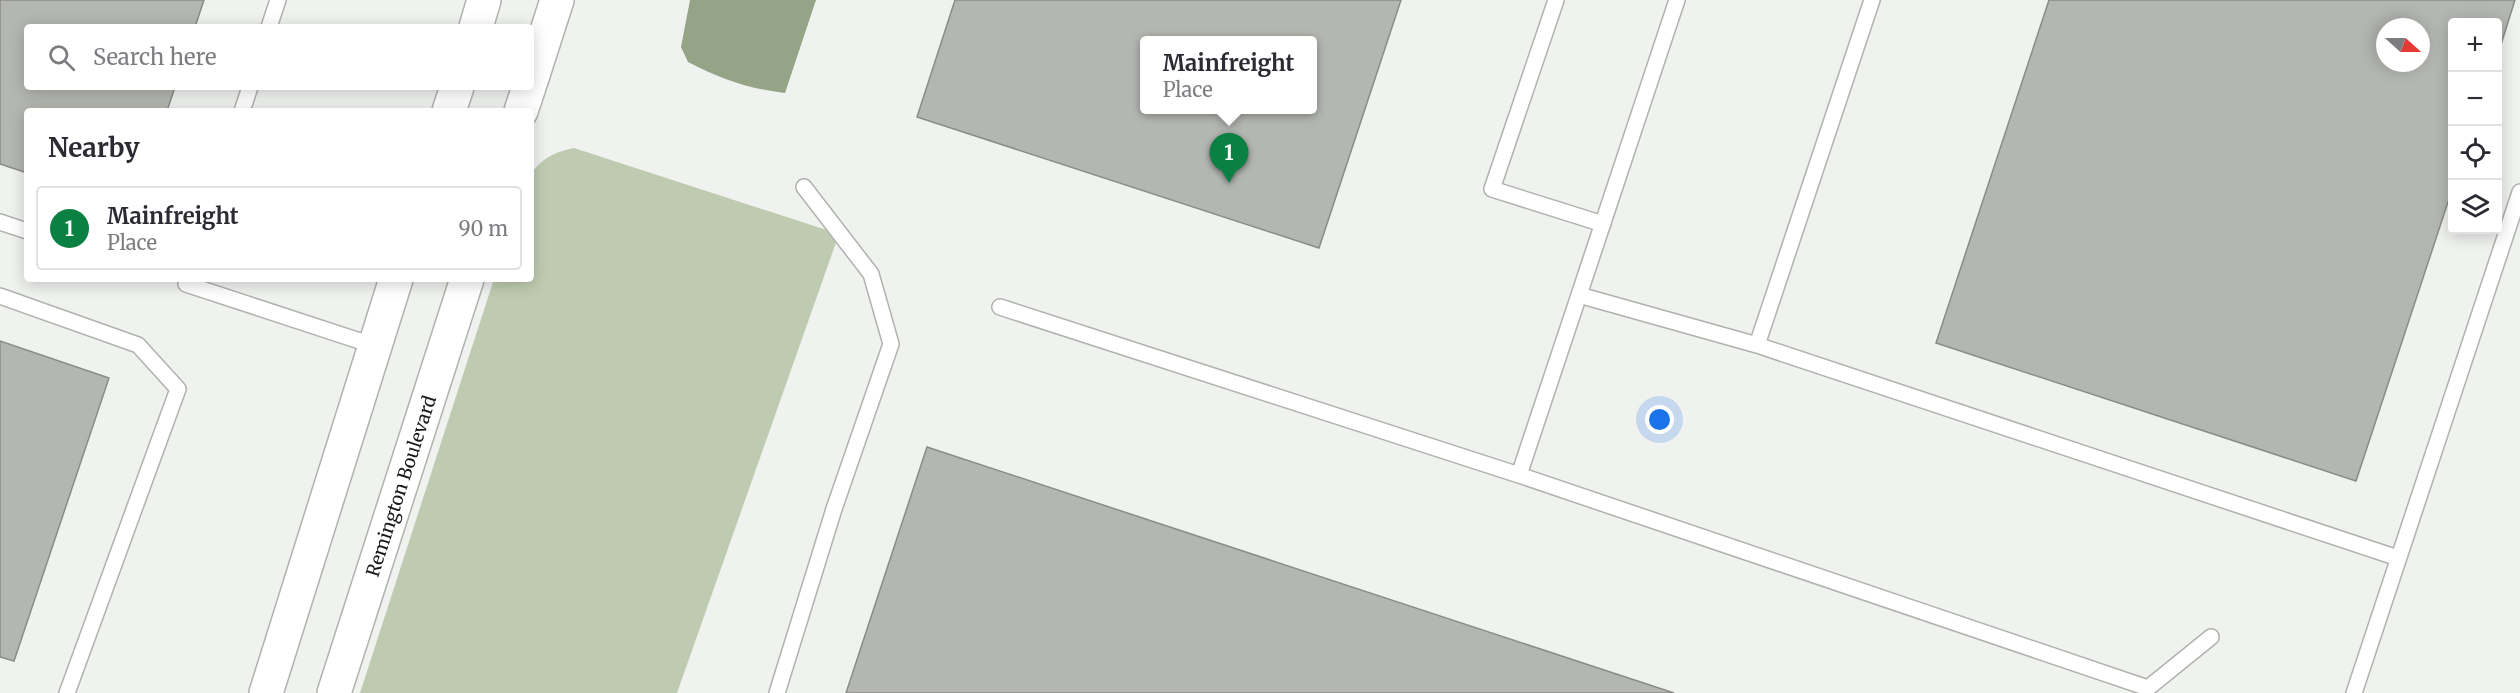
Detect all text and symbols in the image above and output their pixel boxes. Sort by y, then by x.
north arrow [2376,18,2430,72]
map controls [2448,18,2502,234]
button: + [2448,18,2502,72]
search box [24,24,534,90]
popup [1140,36,1317,114]
icon: search [45,41,78,74]
text: Search here [93,43,216,71]
text: Mainfreight [1163,49,1294,77]
button: − [2448,72,2502,126]
text: Place [1163,77,1213,102]
button: locate [2448,126,2502,180]
text: Nearby [48,131,140,164]
pin: 1 [1210,134,1248,183]
button: layers [2448,180,2502,234]
text: Mainfreight [107,202,239,230]
text: 1 [65,216,74,241]
text: 90 m [458,216,508,241]
text: Place [107,230,157,255]
street label: Remington Boulevard [361,392,441,579]
your location [1645,405,1674,434]

